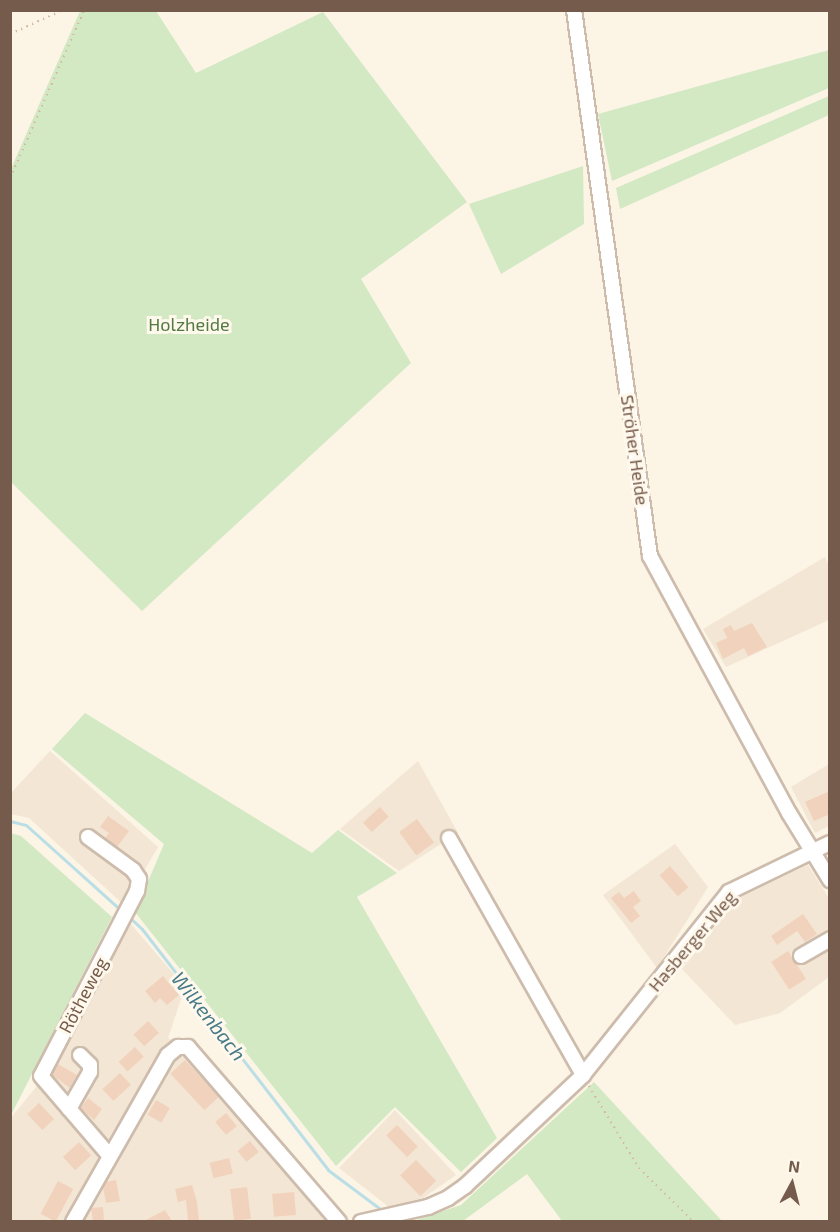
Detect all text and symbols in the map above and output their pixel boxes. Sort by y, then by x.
park label: Holzheide [148,313,230,335]
street label: Ströher Heide [617,393,653,507]
street label: Hasberger Weg [643,886,741,996]
street label: Rötheweg [54,953,112,1037]
water label: Wilkenbach [167,967,251,1065]
north arrow [762,1154,822,1214]
text: N [787,1156,801,1176]

